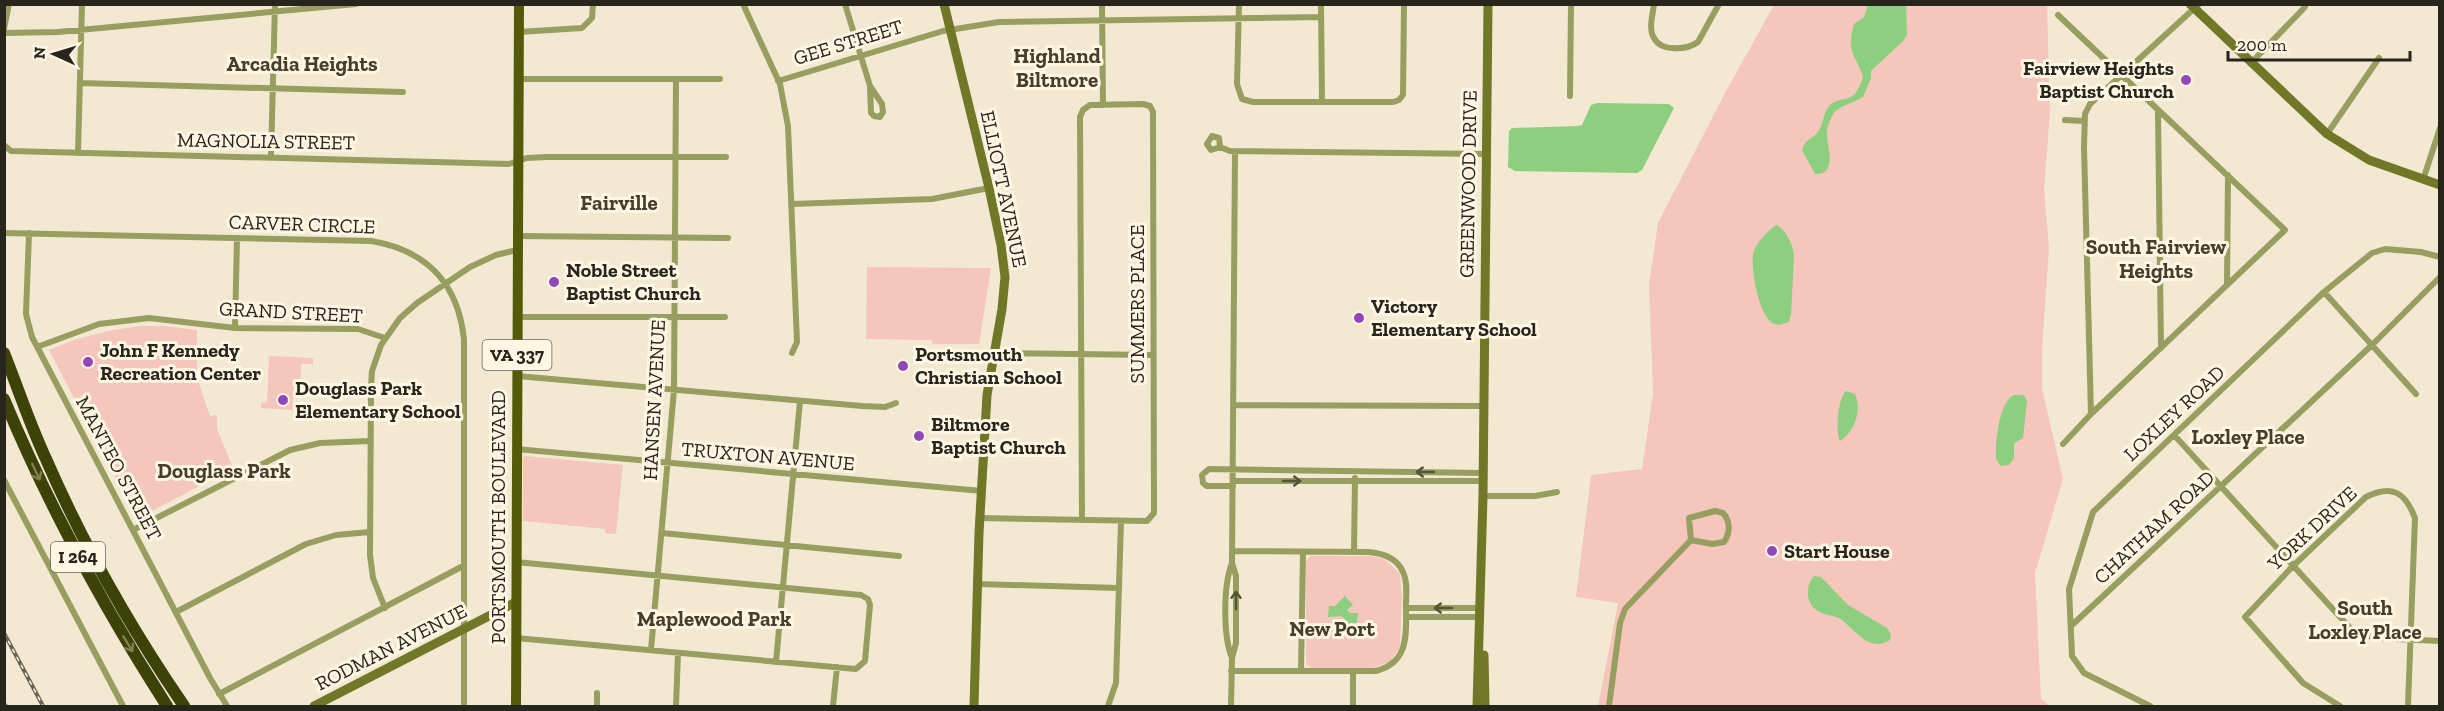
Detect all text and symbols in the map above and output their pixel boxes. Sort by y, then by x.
street label: GEE STREET [790,14,906,70]
north arrow [24,24,84,84]
scale bar [2228,24,2410,62]
text: 200 m [2237,34,2287,56]
district label: Highland Biltmore [1013,43,1101,92]
text: N [30,46,49,60]
district label: Arcadia Heights [226,51,378,76]
place label: Fairview Heights Baptist Church [2023,56,2174,103]
marker: Fairview Heights Baptist Church [2179,73,2193,87]
street label: GREENWOOD DRIVE [1454,90,1482,278]
street label: ELLIOTT AVENUE [976,108,1032,270]
street label: MAGNOLIA STREET [177,127,355,155]
district label: Fairville [580,190,658,215]
street label: CARVER CIRCLE [228,209,376,239]
street label: SUMMERS PLACE [1125,225,1149,383]
district label: South Fairview Heights [2086,234,2226,283]
place label: Noble Street Baptist Church [566,258,701,305]
marker: Noble Street Baptist Church [547,275,561,289]
place label: Victory Elementary School [1371,294,1537,341]
street label: GRAND STREET [219,296,363,328]
marker: Victory Elementary School [1352,311,1366,325]
street label: HANSEN AVENUE [638,319,670,481]
place label: John F Kennedy Recreation Center [100,338,261,385]
road number: VA 337 [482,340,552,370]
place label: Portsmouth Christian School [915,342,1062,389]
marker: John F Kennedy Recreation Center [81,355,95,369]
marker: Portsmouth Christian School [896,359,910,373]
street label: LOXLEY ROAD [2118,360,2230,466]
place label: Douglass Park Elementary School [295,376,461,423]
street label: PORTSMOUTH BOULEVARD [486,390,510,644]
street label: MANTEO STREET [71,392,167,544]
marker: Douglass Park Elementary School [276,393,290,407]
place label: Biltmore Baptist Church [931,412,1066,459]
district label: Loxley Place [2191,424,2305,449]
marker: Biltmore Baptist Church [912,429,926,443]
street label: TRUXTON AVENUE [680,436,856,476]
district label: Douglass Park [157,458,291,483]
one-way arrow [30,462,42,480]
street label: CHATHAM ROAD [2089,465,2219,589]
one-way arrow [1415,467,1435,478]
one-way arrow [1281,475,1301,487]
street label: YORK DRIVE [2262,481,2361,576]
place label: Start House [1784,539,1890,563]
road number: I 264 [51,542,105,572]
marker: Start House [1765,544,1779,558]
one-way arrow [1230,591,1242,611]
district label: South Loxley Place [2308,595,2422,644]
street label: RODMAN AVENUE [311,598,471,696]
one-way arrow [1434,602,1454,614]
district label: Maplewood Park [637,606,792,631]
district label: New Port [1289,616,1375,641]
one-way arrow [122,635,134,652]

